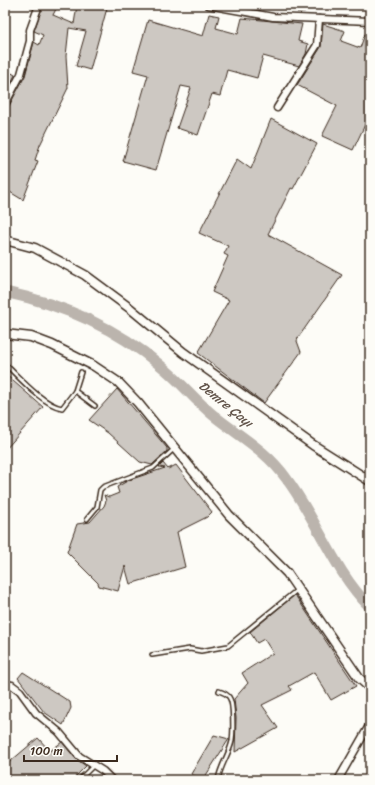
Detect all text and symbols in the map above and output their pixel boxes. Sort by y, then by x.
water label: Demre Çayı [194,375,259,434]
scale bar [24,737,117,763]
text: 100 m [30,740,63,762]

